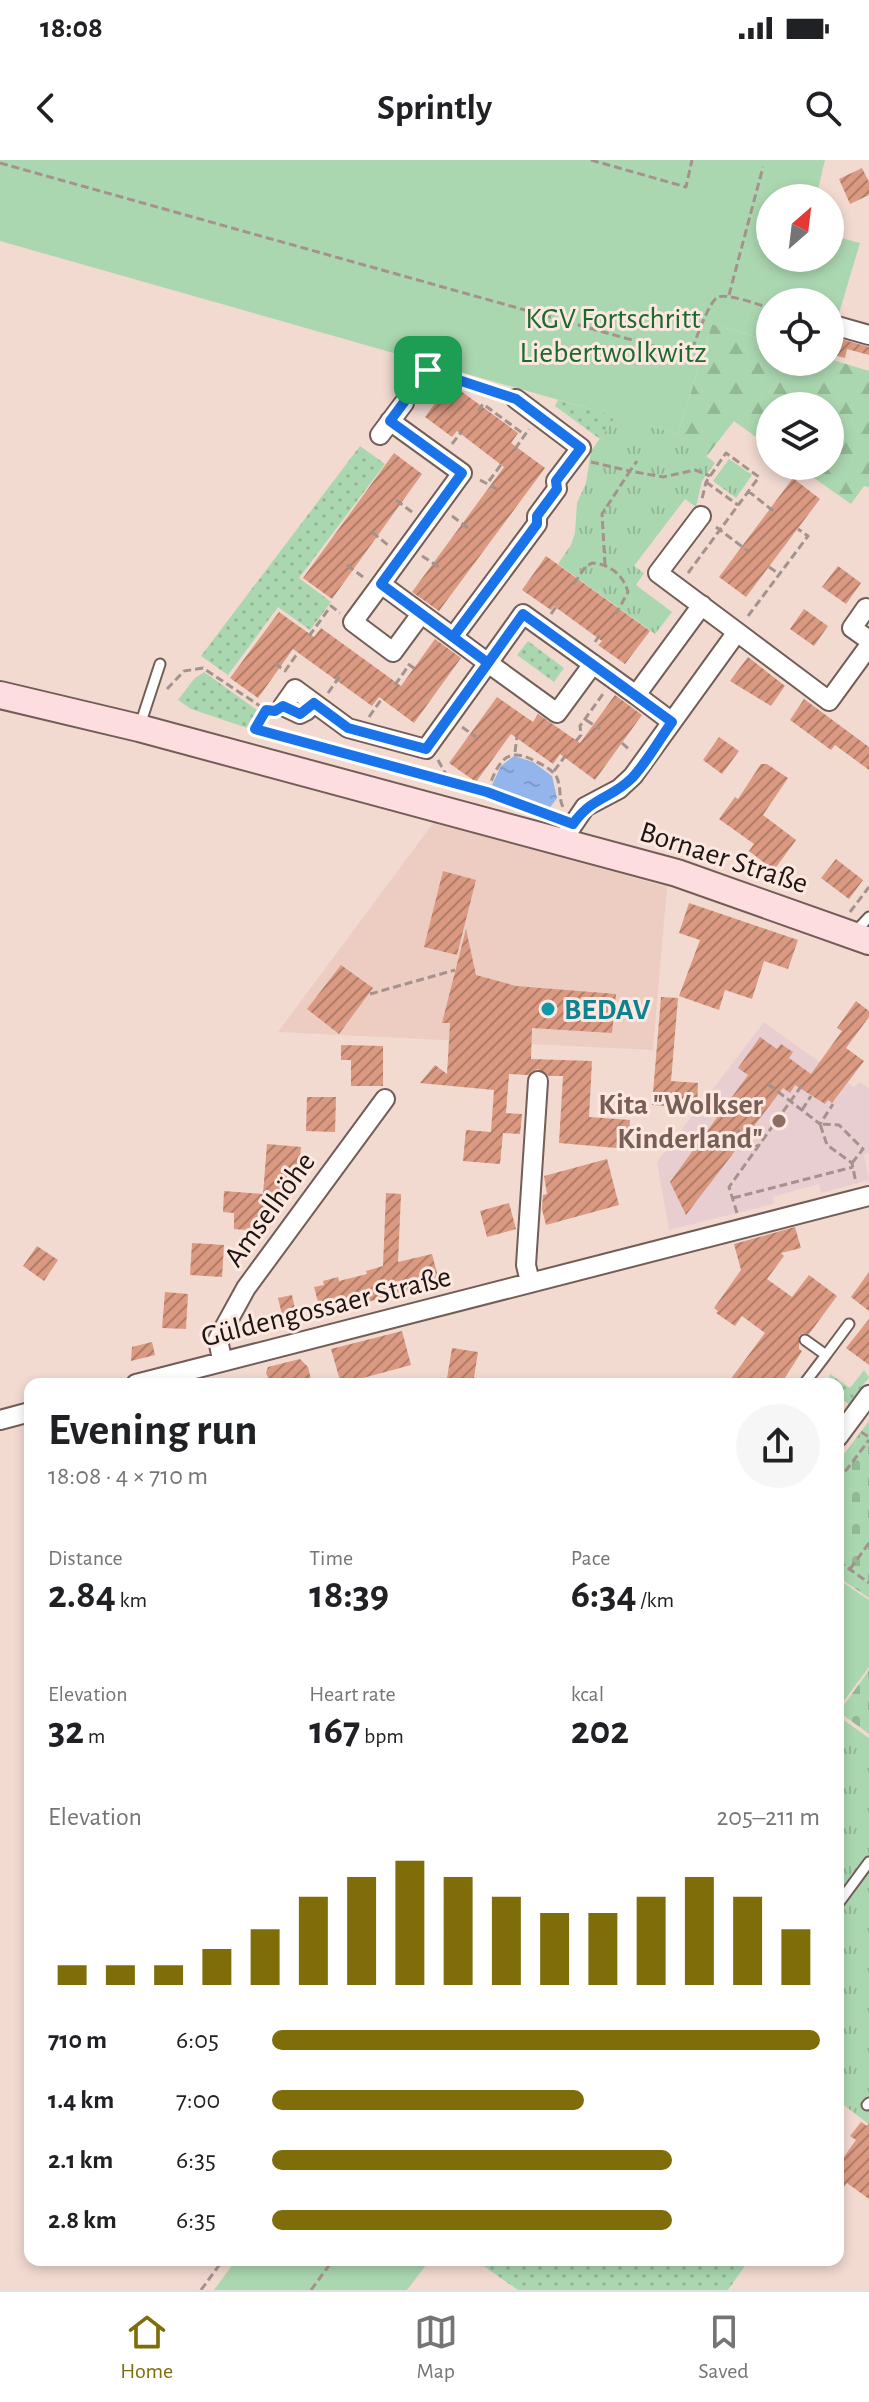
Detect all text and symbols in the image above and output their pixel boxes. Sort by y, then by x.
text: 18:08 [40,13,103,43]
icon: back [24,86,68,130]
icon: search [801,86,845,130]
text: Sprintly [377,90,492,126]
north arrow [756,184,844,272]
map controls [756,184,844,480]
button: locate [756,288,844,376]
park label: KGV Fortschritt Liebertwolkwitz [519,304,707,368]
pin [394,336,462,404]
icon: arrive [406,348,450,392]
button: layers [756,392,844,480]
street label: Bornaer Straße [636,817,812,899]
place label: BEDAV [564,995,651,1025]
marker: BEDAV [539,1000,557,1018]
place label: Kita "Wolkser Kinderland" [598,1090,764,1154]
marker: Kita "Wolkser Kinderland" [770,1112,788,1130]
street label: Amselhöhe [219,1147,321,1272]
street label: Güldengossaer Straße [198,1261,454,1353]
button: share [736,1404,820,1488]
text: Evening run [48,1409,257,1453]
text: 18:08 · 4 × 710 m [48,1463,208,1489]
text: Distance [48,1547,123,1569]
text: Time [309,1547,353,1569]
text: Pace [571,1547,610,1569]
text: 2.84 [48,1575,116,1615]
text: 18:39 [309,1575,389,1615]
text: 6:34 [571,1575,637,1615]
text: km [116,1589,147,1611]
text: /km [637,1589,674,1611]
text: Elevation [48,1683,128,1705]
text: Heart rate [309,1683,396,1705]
text: kcal [571,1683,604,1705]
text: 32 [48,1711,84,1751]
text: 167 [309,1711,360,1751]
text: 202 [571,1711,629,1751]
text: m [84,1725,105,1747]
text: bpm [360,1725,404,1747]
text: Elevation [48,1804,142,1830]
text: 205–211 m [716,1804,820,1830]
text: 710 m [48,2027,107,2053]
text: 6:05 [176,2027,219,2053]
text: 1.4 km [48,2087,114,2113]
text: 7:00 [176,2087,220,2113]
text: 2.1 km [48,2147,113,2173]
text: 6:35 [176,2147,216,2173]
text: 2.8 km [48,2207,117,2233]
text: 6:35 [176,2207,216,2233]
tab: Home [120,2310,173,2384]
tab: Map [414,2310,458,2384]
tab: Saved [698,2310,749,2384]

